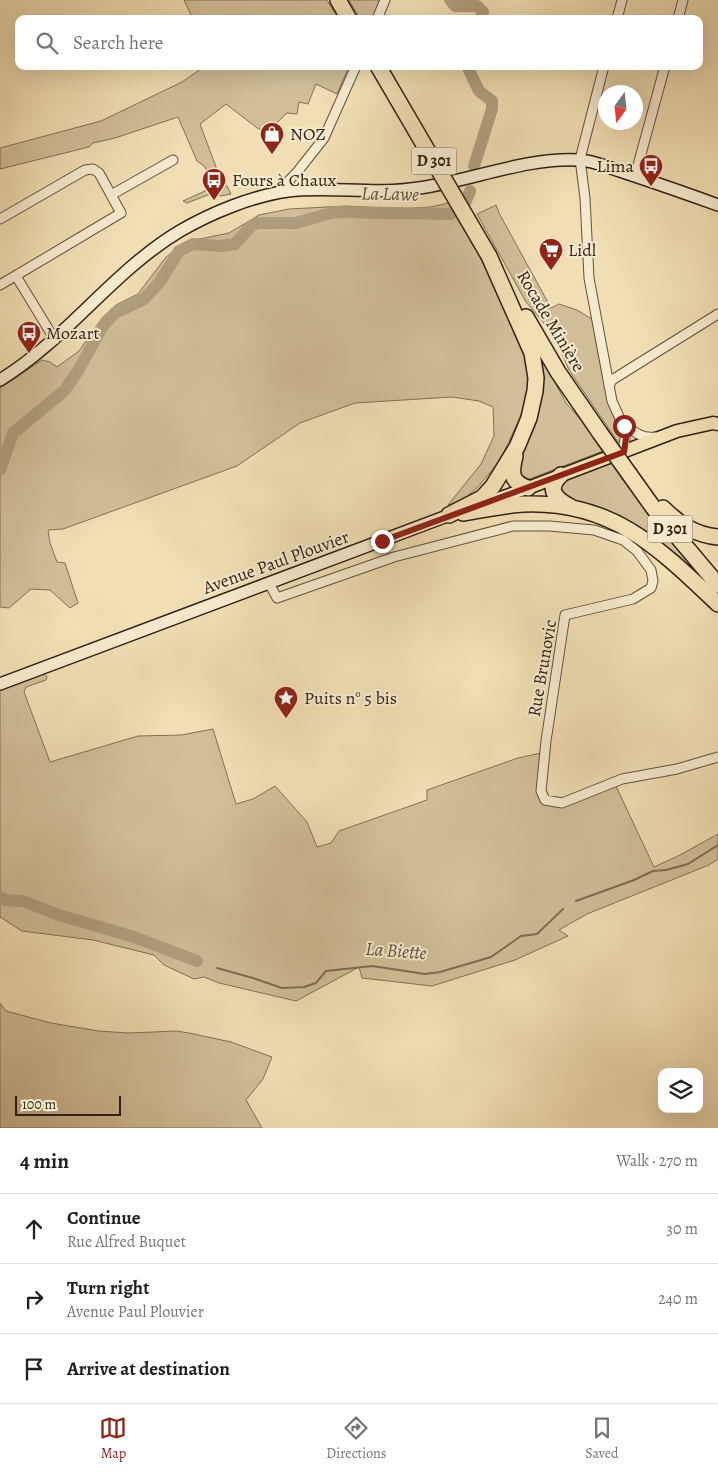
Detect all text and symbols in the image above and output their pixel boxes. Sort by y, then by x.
search box [15,15,703,70]
icon: search [33,29,61,57]
text: Search here [73,30,163,56]
north arrow [598,85,643,130]
shop icon: NOZ [259,121,285,155]
place label: NOZ [290,122,326,146]
road number: D 301 [412,148,456,175]
bus stop icon: Lima [638,153,664,187]
place label: Lima [596,154,635,178]
bus stop icon: Fours à Chaux [201,167,227,201]
place label: Fours à Chaux [232,168,337,192]
water label: La Lawe [361,180,419,208]
supermarket icon: Lidl [538,237,564,271]
place label: Lidl [568,238,597,262]
street label: Rocade Minière [511,266,591,376]
bus stop icon: Mozart [16,320,42,354]
place label: Mozart [46,321,99,345]
route start [613,415,636,438]
road number: D 301 [648,516,692,542]
street label: Avenue Paul Plouvier [199,524,352,600]
route end [371,530,394,553]
street label: Rue Brunovic [522,618,562,718]
place icon: Puits n° 5 bis [273,685,299,719]
place label: Puits n° 5 bis [304,686,397,710]
water label: La Biette [365,936,428,966]
map controls [658,1068,703,1113]
button: layers [658,1068,703,1113]
scale bar [15,1093,121,1116]
text: 100 m [22,1095,56,1114]
text: 4 min [20,1147,69,1175]
text: Walk · 270 m [616,1150,698,1172]
text: Continue [67,1205,141,1231]
icon: ahead [20,1215,48,1243]
text: 30 m [666,1218,698,1240]
text: Rue Alfred Buquet [67,1231,186,1253]
text: Turn right [67,1275,149,1301]
icon: right [20,1285,48,1313]
text: 240 m [658,1288,698,1310]
text: Avenue Paul Plouvier [67,1301,204,1323]
icon: arrive [20,1355,48,1383]
text: Arrive at destination [67,1356,230,1382]
tab: Map [99,1414,127,1463]
tab: Directions [326,1414,386,1463]
tab: Saved [585,1414,619,1463]

